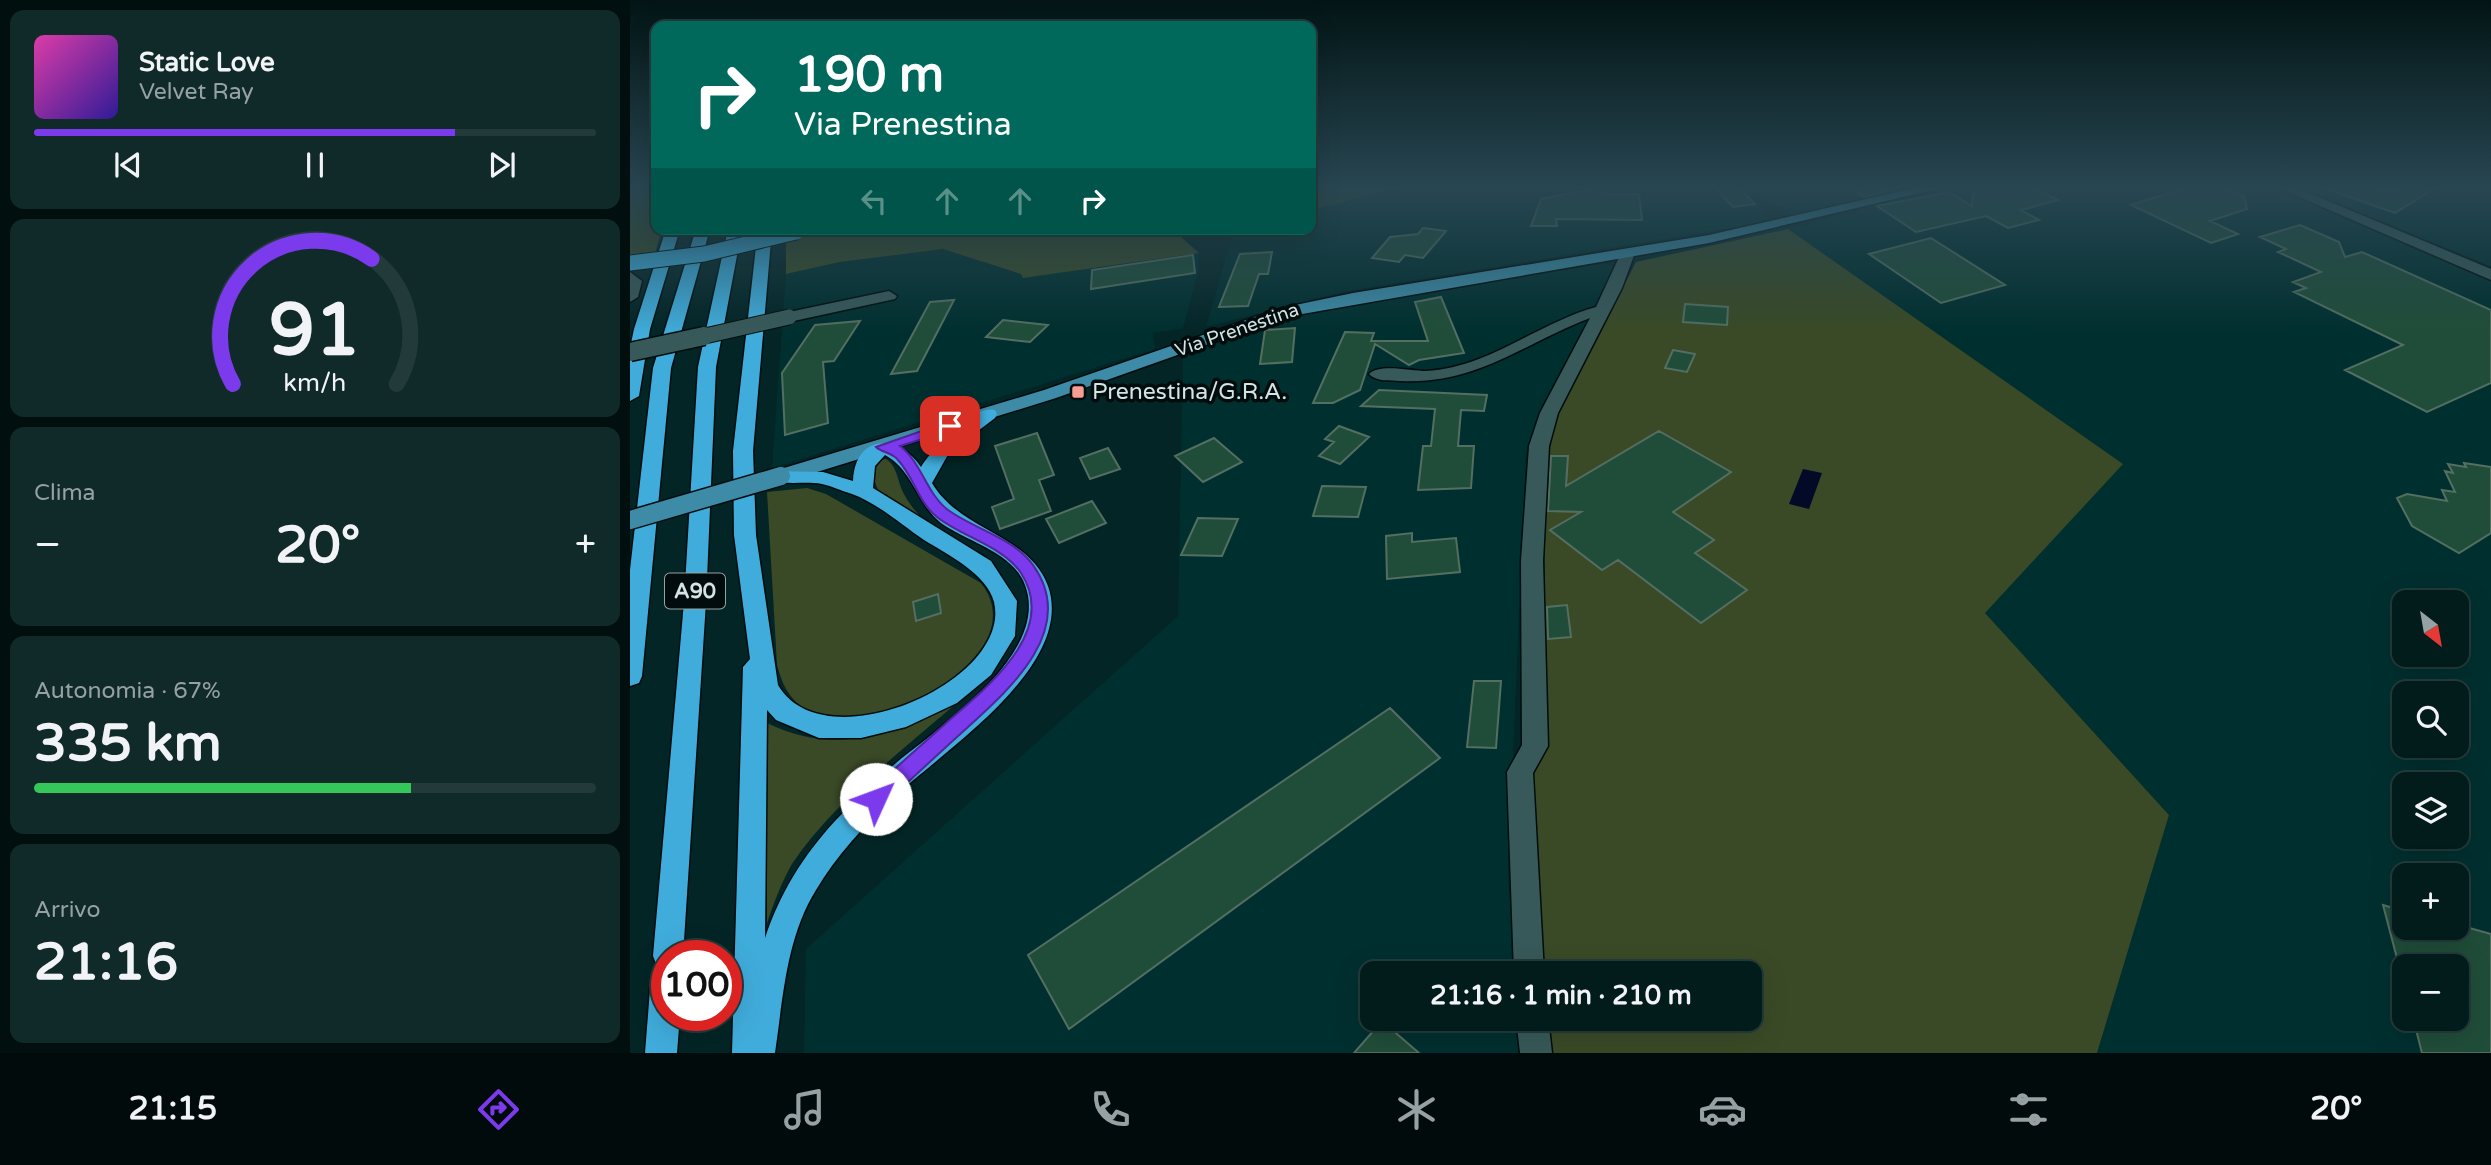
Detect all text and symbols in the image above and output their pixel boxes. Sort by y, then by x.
text: 190 m [794,46,944,105]
text: Static Love [139,47,275,78]
icon: right [679,49,770,140]
text: Velvet Ray [139,78,254,106]
text: Via Prenestina [794,106,1012,144]
icon: previous [109,146,147,184]
icon: pause [296,146,334,184]
icon: next [483,146,521,184]
icon: left [855,182,893,220]
icon: ahead [928,182,966,220]
icon: ahead [1001,182,1039,220]
icon: right [1074,182,1112,220]
text: 91 [269,287,361,375]
street label: Via Prenestina [1172,299,1302,361]
text: km/h [284,368,346,398]
place label: Prenestina/G.R.A. [1092,378,1287,406]
marker: Prenestina/G.R.A. [1070,384,1086,400]
pin [920,396,980,456]
icon: arrive [931,407,969,445]
text: Clima [34,479,95,507]
text: 20° [275,514,360,577]
text: − [34,522,61,568]
text: + [575,522,596,568]
road number: A90 [665,574,725,608]
north arrow [2392,590,2469,667]
map controls [2392,590,2469,1031]
text: Autonomia · 67% [34,677,221,705]
button: search [2392,681,2469,758]
text: 335 km [34,712,222,775]
position arrow [839,762,913,836]
button: layers [2392,772,2469,849]
button: + [2392,863,2469,940]
text: Arrivo [34,896,100,924]
text: 21:16 [34,931,178,994]
speed limit sign: 100 [651,940,742,1031]
button: − [2392,954,2469,1031]
text: 21:16 · 1 min · 210 m [1430,980,1692,1011]
icon: directions [474,1085,523,1134]
icon: music [780,1085,829,1134]
icon: phone [1086,1085,1135,1134]
icon: climate [1392,1085,1441,1134]
icon: car [1698,1085,1747,1134]
icon: filters [2004,1085,2053,1134]
text: 21:15 [128,1090,217,1128]
text: 20° [2310,1090,2362,1128]

